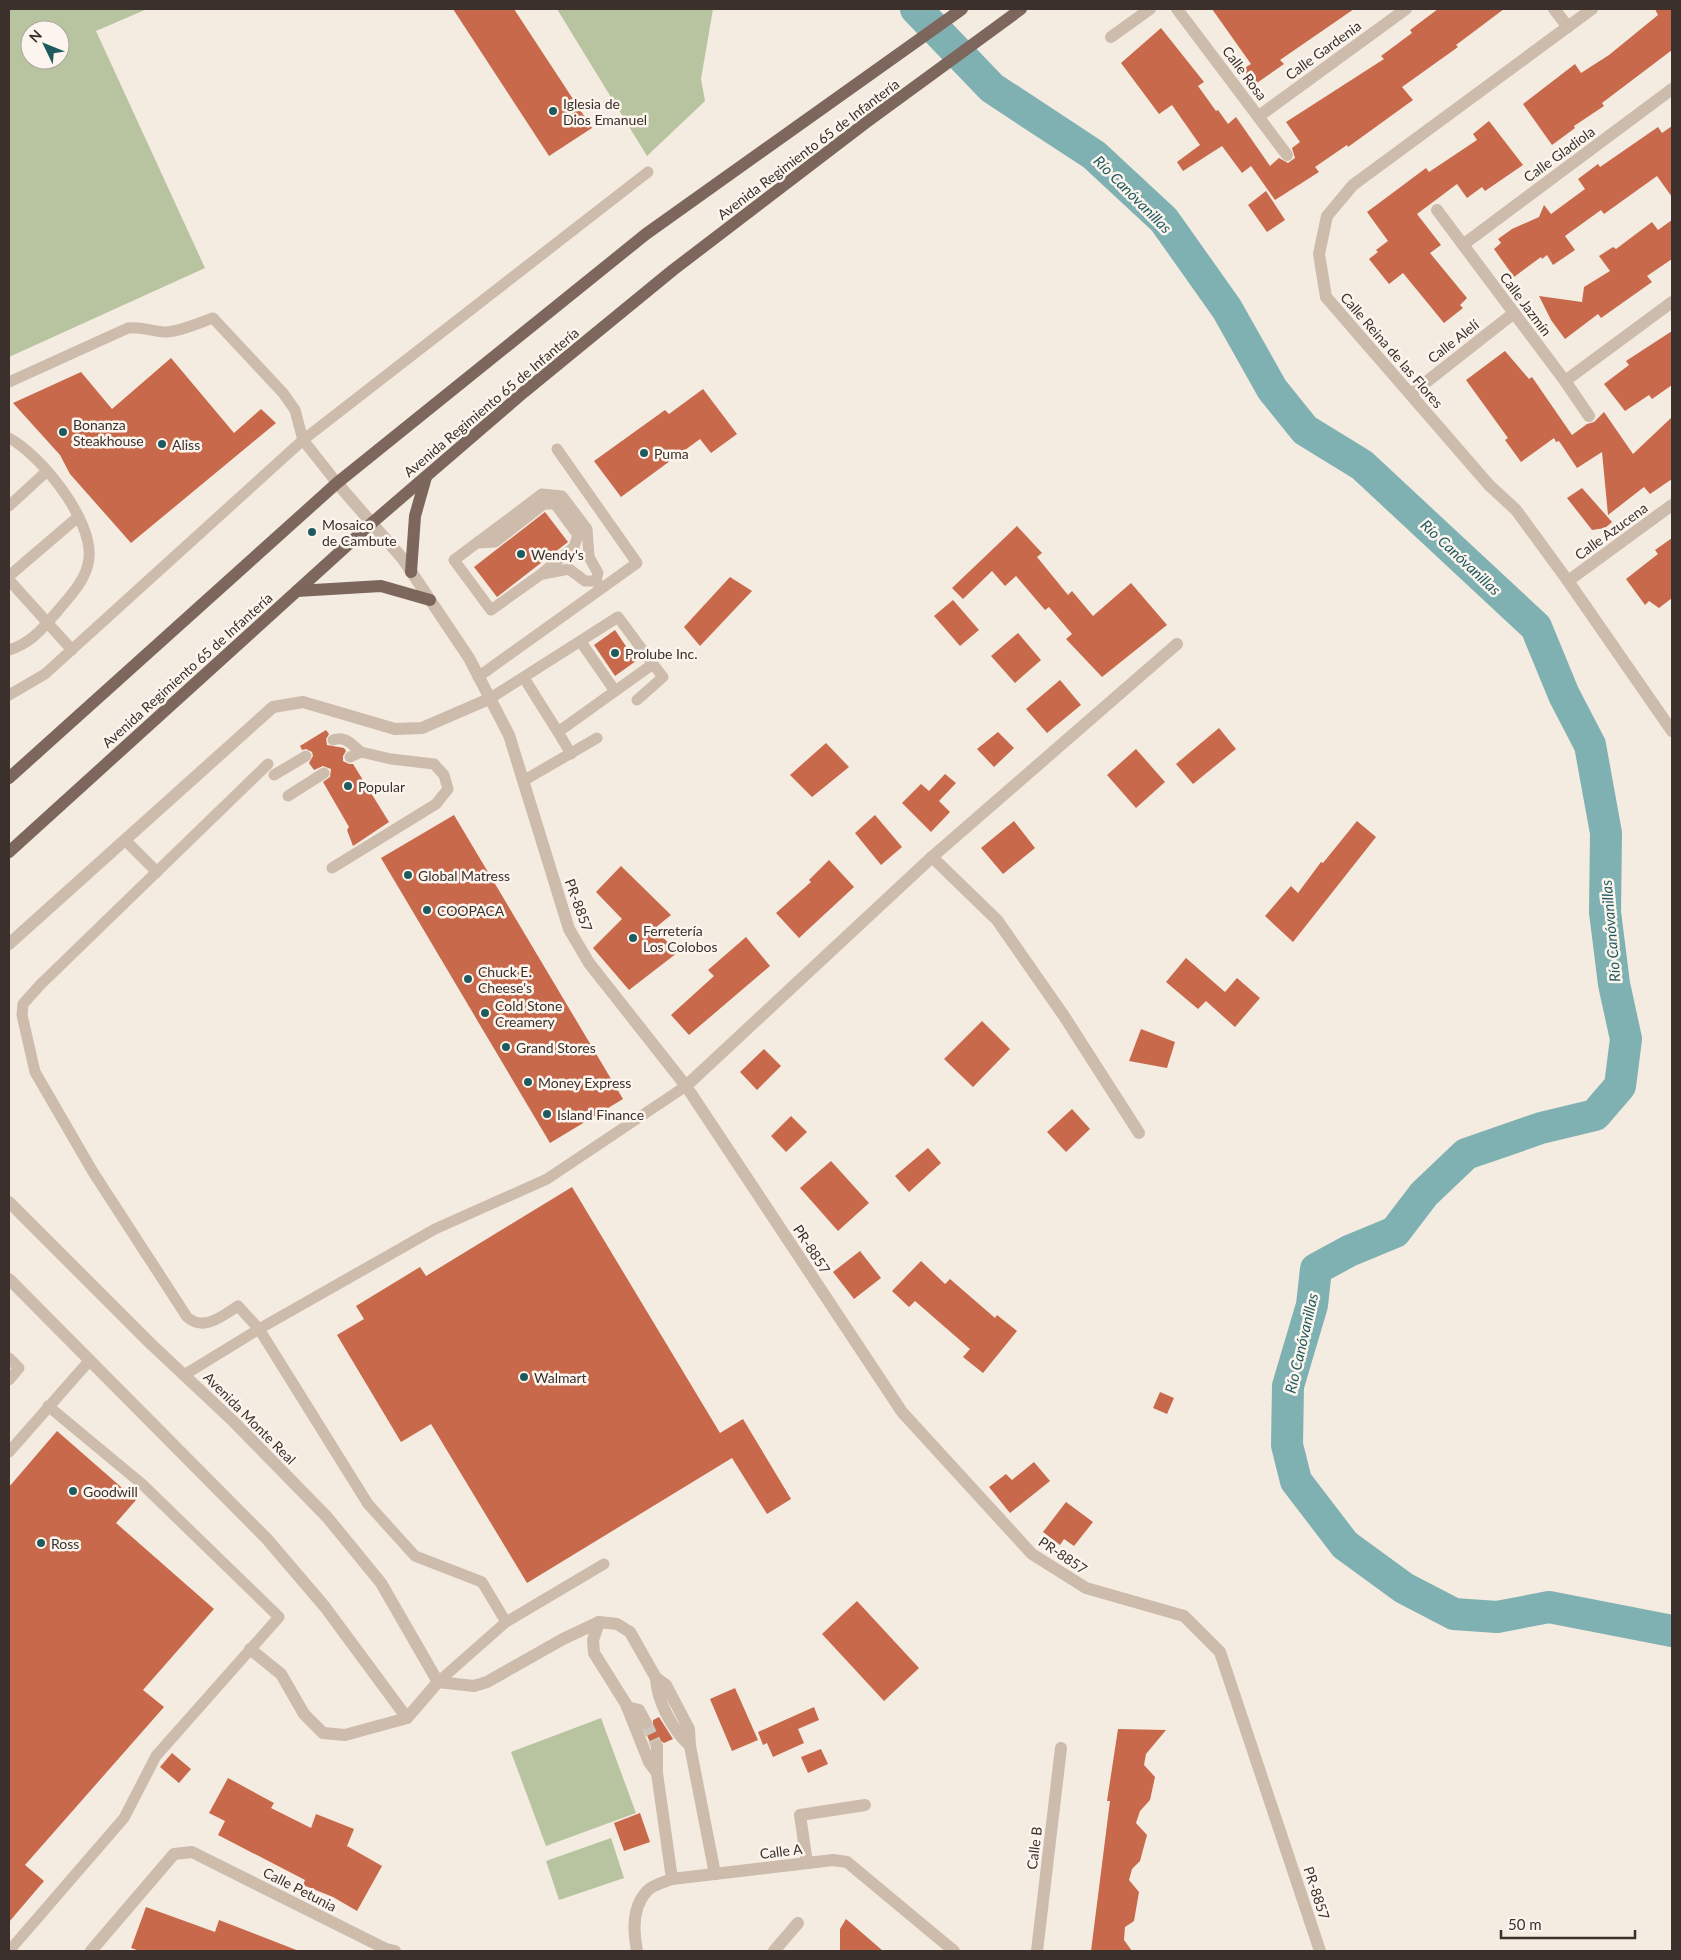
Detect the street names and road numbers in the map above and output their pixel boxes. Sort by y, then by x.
street label: Calle Gardenia [1282,17,1364,83]
street label: Calle Rosa [1219,43,1271,103]
street label: Avenida Regimiento 65 de Infantería [714,75,902,223]
street label: Calle Gladiola [1520,122,1598,185]
street label: Calle Jazmín [1497,269,1555,339]
street label: Calle Reina de las Flores [1337,289,1447,411]
street label: Calle Alelí [1424,315,1482,366]
street label: Avenida Regimiento 65 de Infantería [400,324,582,480]
street label: Calle Azucena [1571,499,1651,563]
street label: Avenida Regimiento 65 de Infantería [98,589,276,751]
street label: PR-8857 [562,876,596,934]
street label: PR-8857 [790,1221,834,1277]
street label: Avenida Monte Real [200,1368,300,1468]
street label: PR-8857 [1036,1533,1090,1577]
street label: Calle B [1023,1826,1045,1870]
street label: Calle A [759,1840,804,1862]
street label: Calle Petunia [260,1863,340,1915]
street label: PR-8857 [1300,1864,1334,1922]

